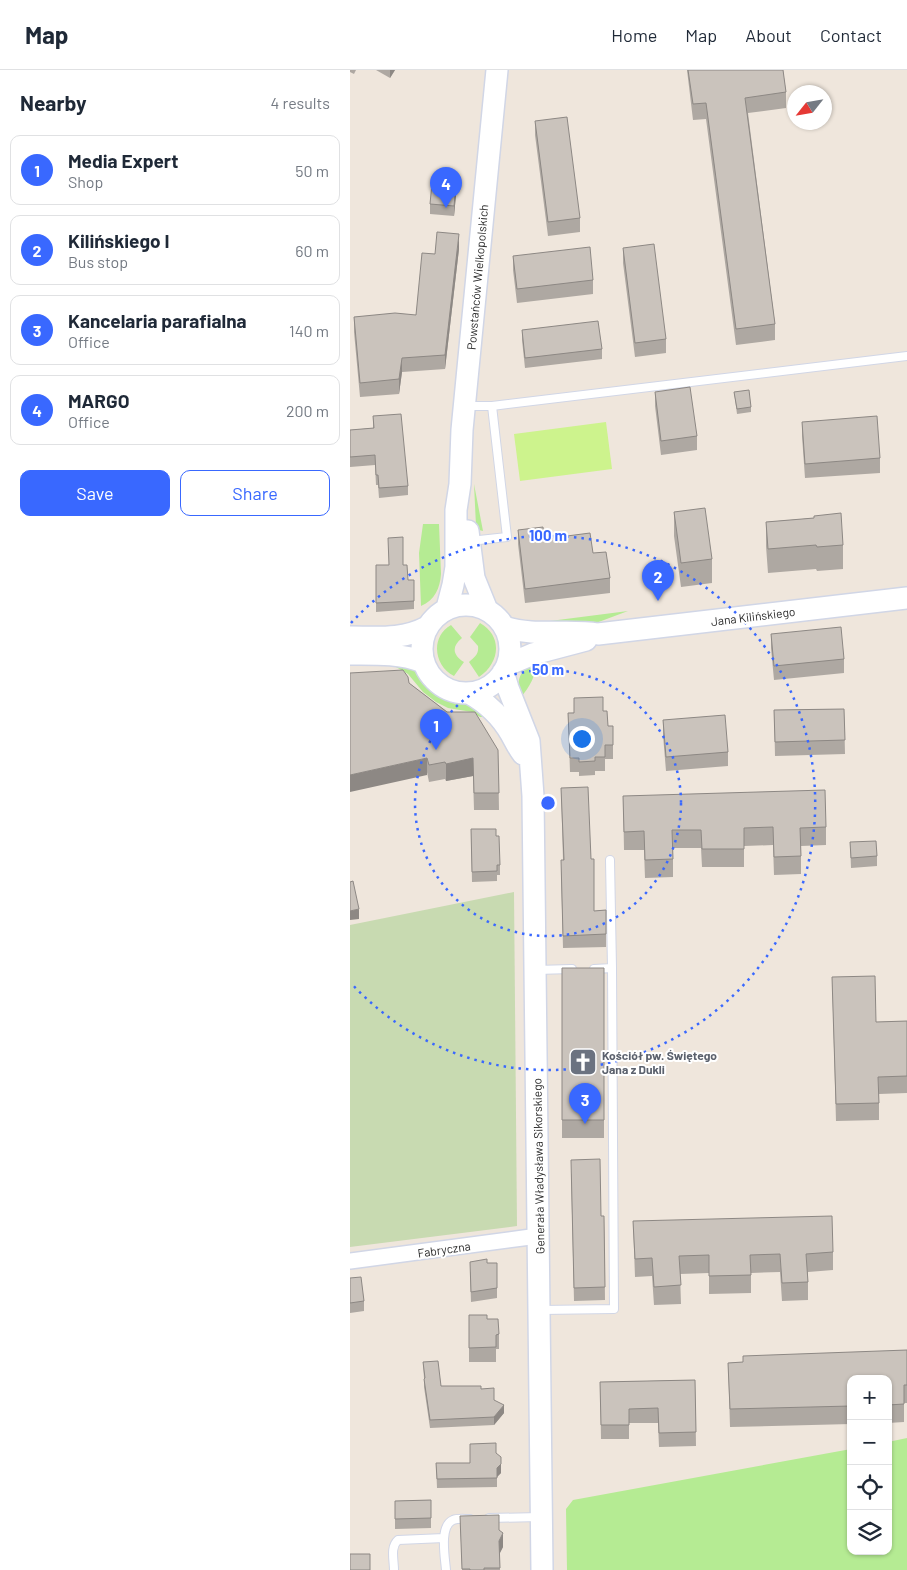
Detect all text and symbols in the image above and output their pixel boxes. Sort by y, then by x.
text: Map [25,20,68,49]
text: Home [611,24,657,46]
text: Map [685,24,717,46]
text: About [745,24,792,46]
text: Contact [820,24,882,46]
north arrow [787,85,832,130]
text: Nearby [20,90,86,115]
text: 4 results [270,93,330,112]
text: Media Expert [68,149,178,172]
text: 1 [34,161,40,180]
text: 50 m [295,161,329,180]
pin: 4 [430,167,462,208]
text: Shop [68,172,103,191]
street label: Powstańców Wielkopolskich [464,204,490,350]
text: Kilińskiego I [68,229,169,252]
text: 2 [33,241,41,260]
text: 60 m [295,241,329,260]
text: Bus stop [68,252,128,271]
text: Kancelaria parafialna [68,309,247,332]
text: 3 [33,321,41,340]
text: 140 m [289,321,329,340]
text: Office [68,332,110,351]
text: MARGO [68,389,129,412]
text: 4 [32,401,42,420]
text: 200 m [286,401,329,420]
text: Office [68,412,110,431]
button: Save [20,470,170,516]
button: Share [180,470,330,516]
text: 100 m [529,526,567,544]
pin: 2 [642,560,674,601]
street label: Jana Kilińskiego [710,604,796,628]
text: 50 m [532,660,564,678]
pin: 1 [420,709,452,750]
your location [569,726,595,752]
centre of rings [539,794,557,812]
church icon: Kościół pw. Świętego Jana z Dukli [568,1047,598,1077]
place label: Kościół pw. Świętego Jana z Dukli [602,1048,717,1076]
street label: Generała Władysława Sikorskiego [529,1078,547,1254]
pin: 3 [569,1083,601,1124]
street label: Fabryczna [417,1238,471,1260]
map controls [847,1375,892,1555]
button: + [847,1375,892,1420]
button: − [847,1420,892,1465]
button: locate [847,1465,892,1510]
button: layers [847,1510,892,1555]

